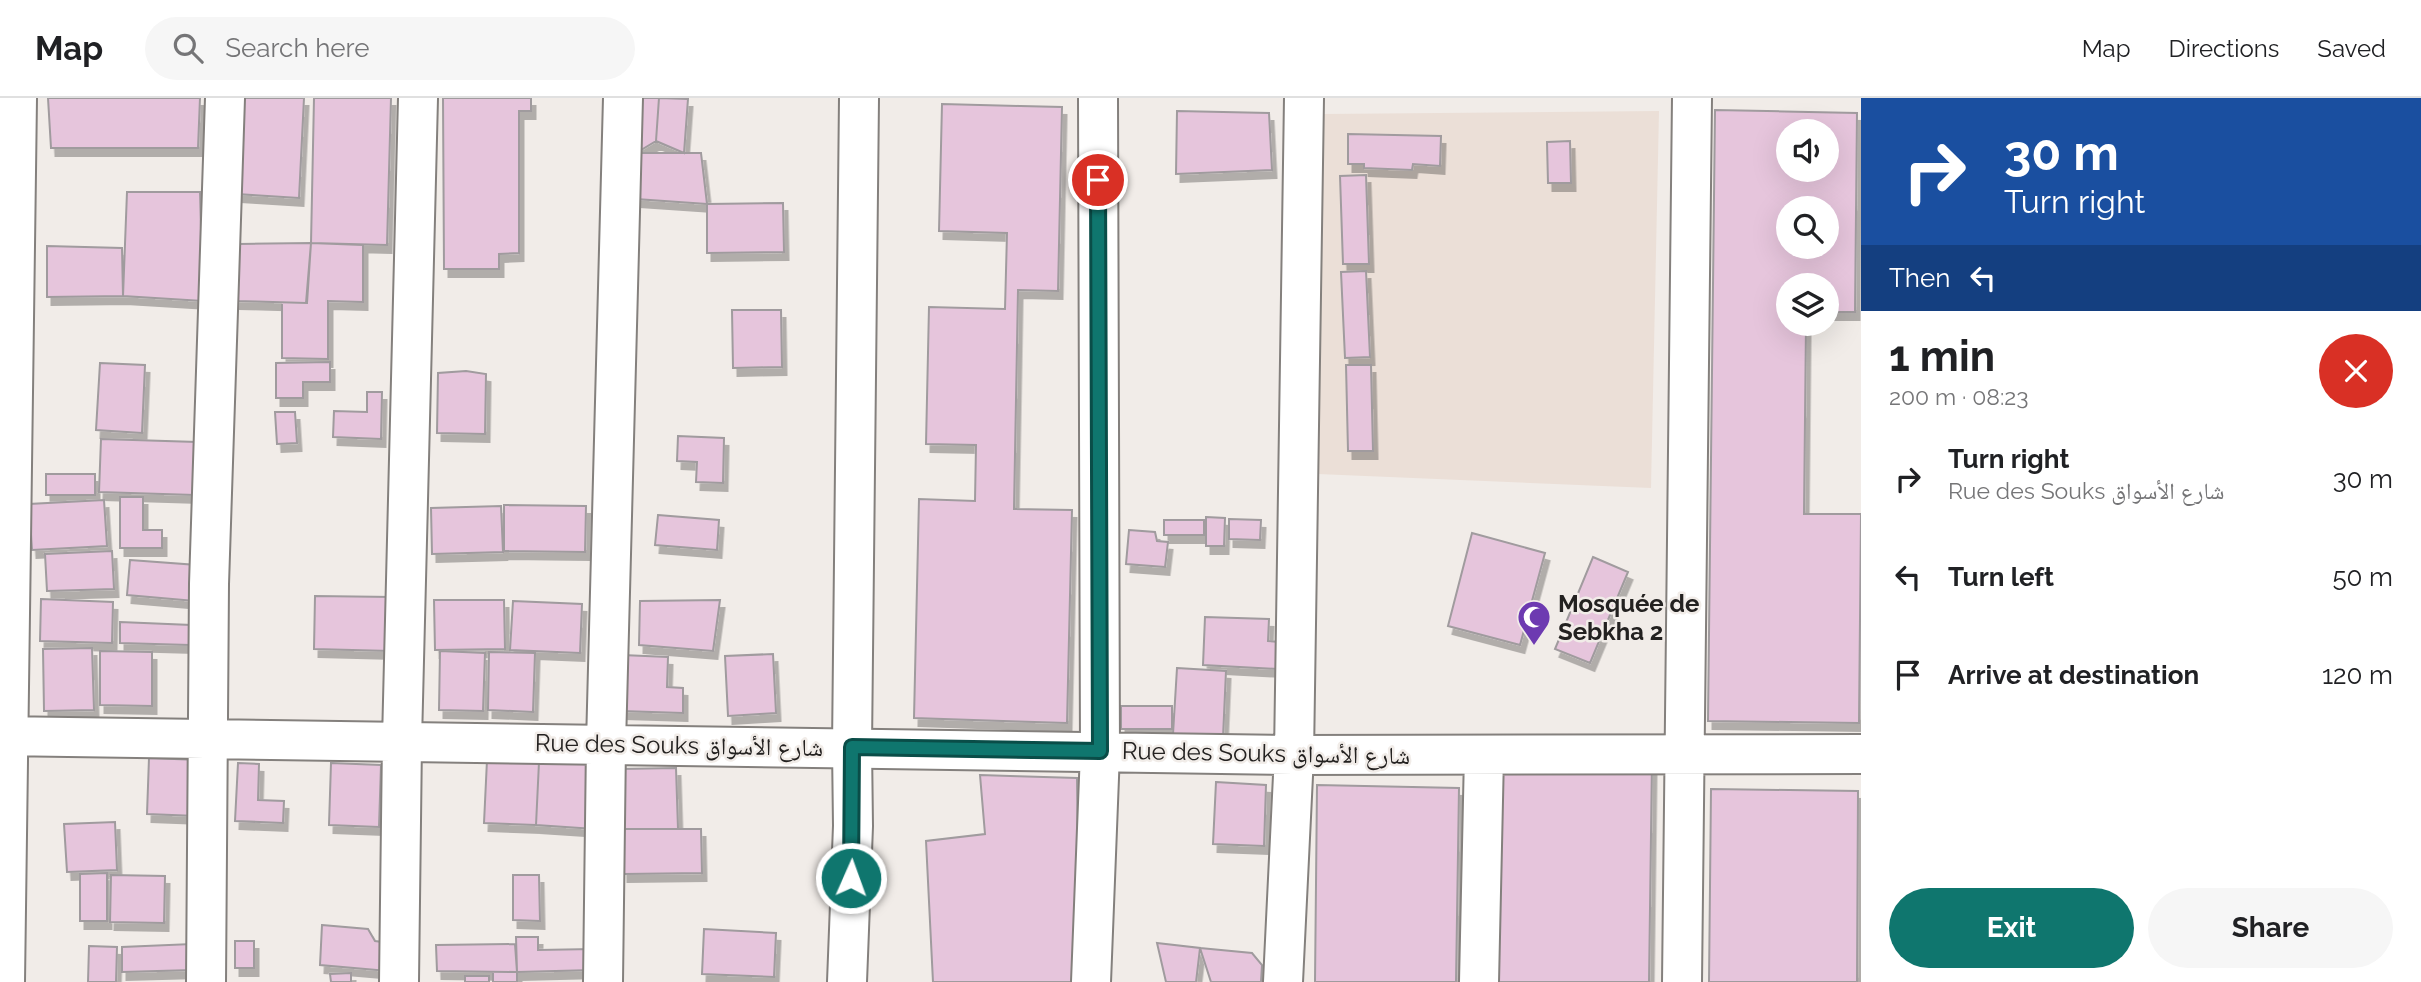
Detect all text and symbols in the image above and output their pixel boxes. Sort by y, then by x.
search box [145,17,635,80]
text: Map [35,29,103,68]
icon: search [169,29,207,67]
text: Search here [225,33,370,63]
text: Map [2082,34,2131,63]
text: Directions [2169,34,2279,63]
text: Saved [2317,34,2386,63]
map controls [1776,119,1839,336]
button: sound [1776,119,1839,182]
text: 30 m [2004,124,2119,181]
icon: right [1889,126,1980,217]
pin [1068,150,1128,210]
icon: arrive [1079,161,1117,199]
text: Turn right [2004,183,2145,220]
button: search [1776,196,1839,259]
icon: left [1964,259,2002,297]
text: Then [1889,263,1950,293]
button: layers [1776,273,1839,336]
text: 1 min [1889,332,1995,381]
button: close [2319,334,2393,408]
text: 200 m · 08:23 [1889,383,2029,410]
text: Turn right [1948,444,2069,474]
icon: right [1889,460,1927,498]
text: 30 m [2333,464,2393,494]
text: Rue des Souks شارع الأسواق [1948,477,2224,504]
icon: left [1889,558,1927,596]
text: Turn left [1948,562,2054,592]
text: 50 m [2332,562,2393,592]
place label: Mosquée de Sebkha 2 [1558,589,1699,646]
mosque icon: Mosquée de Sebkha 2 [1515,598,1553,647]
icon: arrive [1889,656,1927,694]
text: Arrive at destination [1948,660,2199,690]
text: 120 m [2322,660,2393,690]
street label: Rue des Souks شارع الأسواق [535,728,823,763]
street label: Rue des Souks شارع الأسواق [1122,736,1410,771]
position arrow [814,841,888,915]
button: Exit [1889,888,2134,968]
button: Share [2148,888,2393,968]

